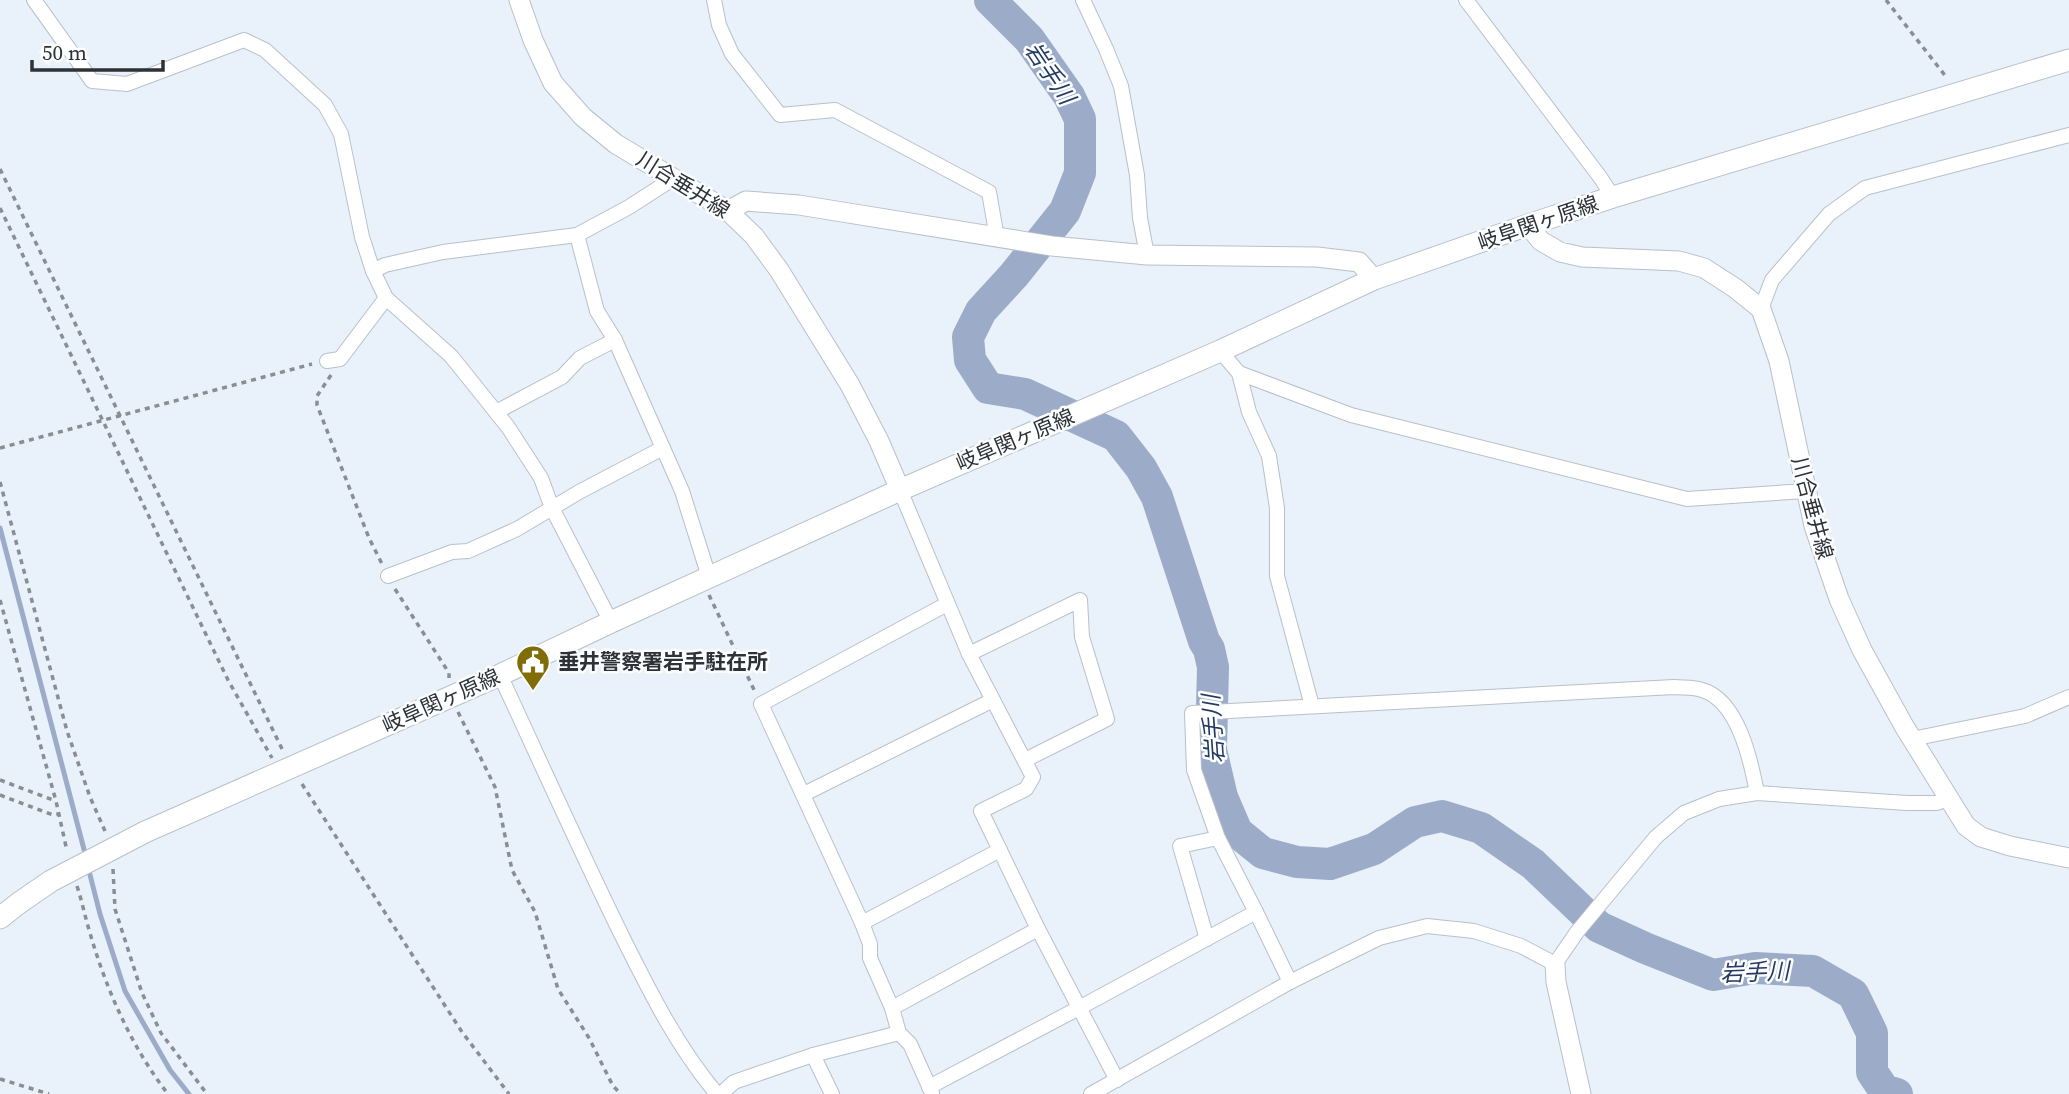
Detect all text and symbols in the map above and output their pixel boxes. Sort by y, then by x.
scale bar [32,28,163,72]
water label: 岩手川 [1017,35,1084,113]
text: 50 m [42,38,87,67]
street label: 川合垂井線 [631,144,735,225]
street label: 岐阜関ヶ原線 [1474,188,1602,257]
street label: 岐阜関ヶ原線 [951,402,1078,478]
street label: 川合垂井線 [1785,453,1840,562]
public building icon: 垂井警察署岩手駐在所 [514,643,552,692]
place label: 垂井警察署岩手駐在所 [558,647,768,676]
street label: 岐阜関ヶ原線 [377,662,504,739]
water label: 岩手川 [1194,690,1231,765]
water label: 岩手川 [1720,955,1793,989]

